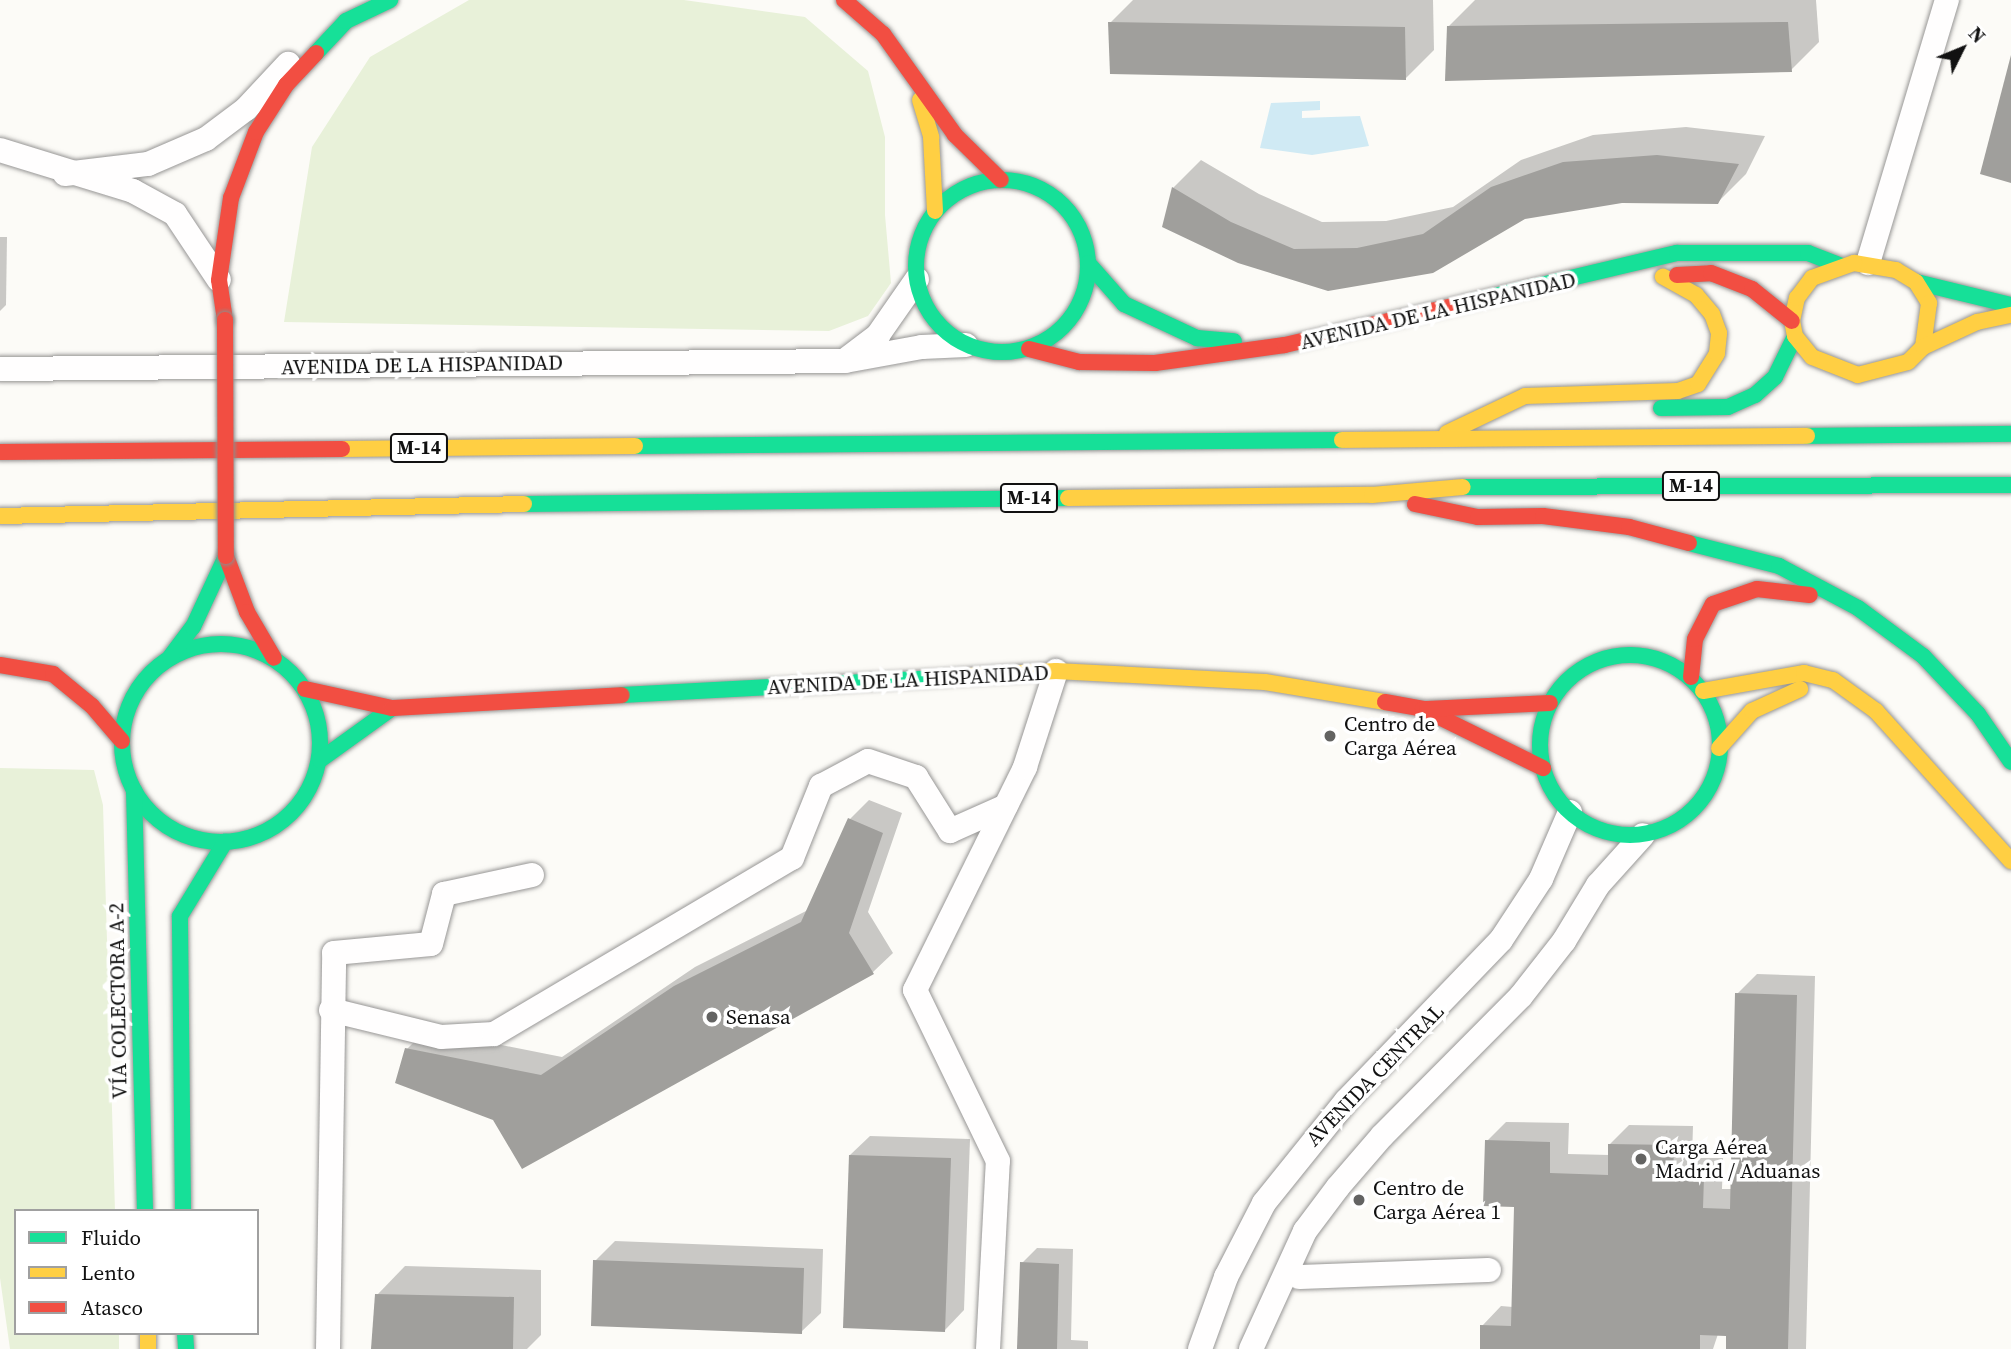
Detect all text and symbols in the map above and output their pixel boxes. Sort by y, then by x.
north arrow [1927,14,1997,84]
text: N [1963,21,1992,49]
street label: AVENIDA DE LA HISPANIDAD [1298,267,1578,355]
street label: AVENIDA DE LA HISPANIDAD [281,350,563,380]
road number: M-14 [389,432,449,463]
road number: M-14 [1661,471,1721,502]
road number: M-14 [999,482,1059,513]
street label: AVENIDA DE LA HISPANIDAD [767,660,1049,700]
place label: Centro de Carga Aérea [1344,711,1457,761]
marker: Centro de Carga Aérea [1322,728,1338,744]
street label: VÍA COLECTORA A-2 [104,903,132,1099]
street label: AVENIDA CENTRAL [1301,999,1449,1151]
place label: Senasa [726,1004,791,1030]
marker: Senasa [704,1009,720,1025]
place label: Carga Aérea Madrid / Aduanas [1655,1134,1820,1184]
marker: Carga Aérea Madrid / Aduanas [1633,1151,1649,1167]
place label: Centro de Carga Aérea 1 [1373,1175,1501,1225]
marker: Centro de Carga Aérea 1 [1351,1192,1367,1208]
legend [14,1209,259,1335]
text: Fluido [81,1223,141,1252]
text: Lento [81,1258,135,1287]
text: Atasco [81,1293,143,1322]

